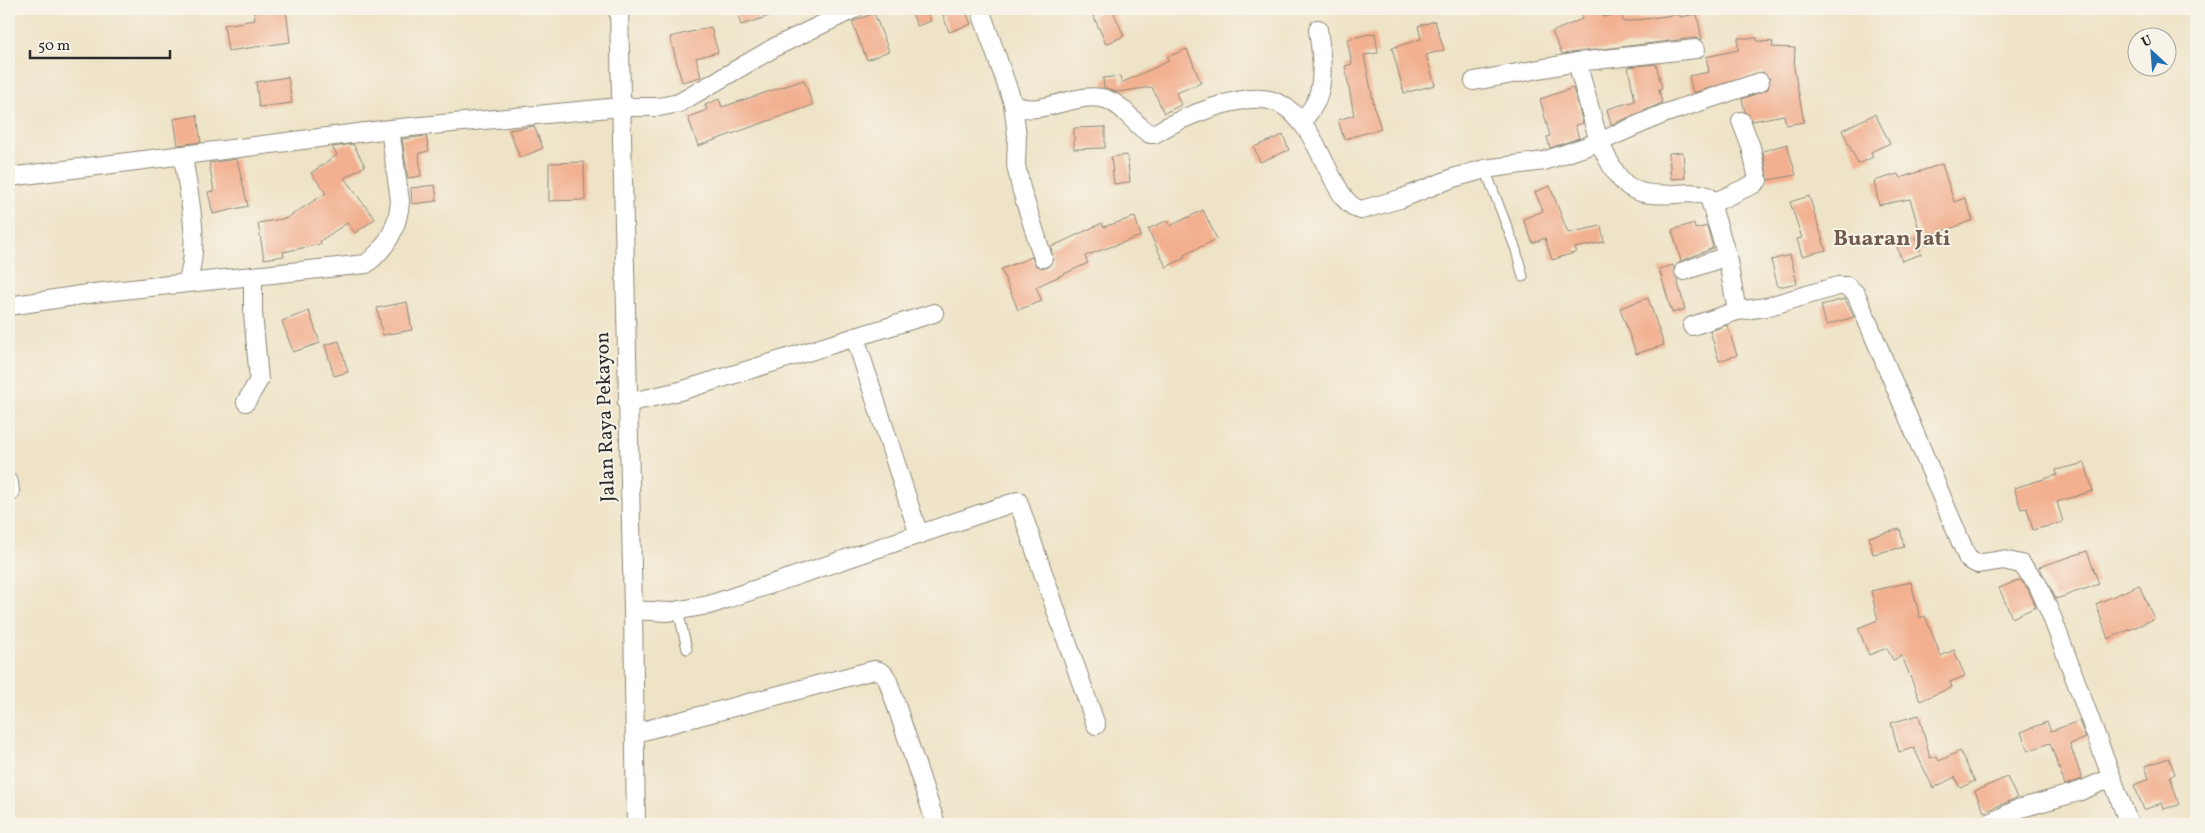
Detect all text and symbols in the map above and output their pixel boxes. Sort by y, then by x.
scale bar [30,28,170,60]
north arrow [2128,28,2178,78]
text: U [2138,31,2156,52]
text: 50 m [38,36,70,57]
district label: Buaran Jati [1833,224,1951,255]
street label: Jalan Raya Pekayon [589,331,623,503]

